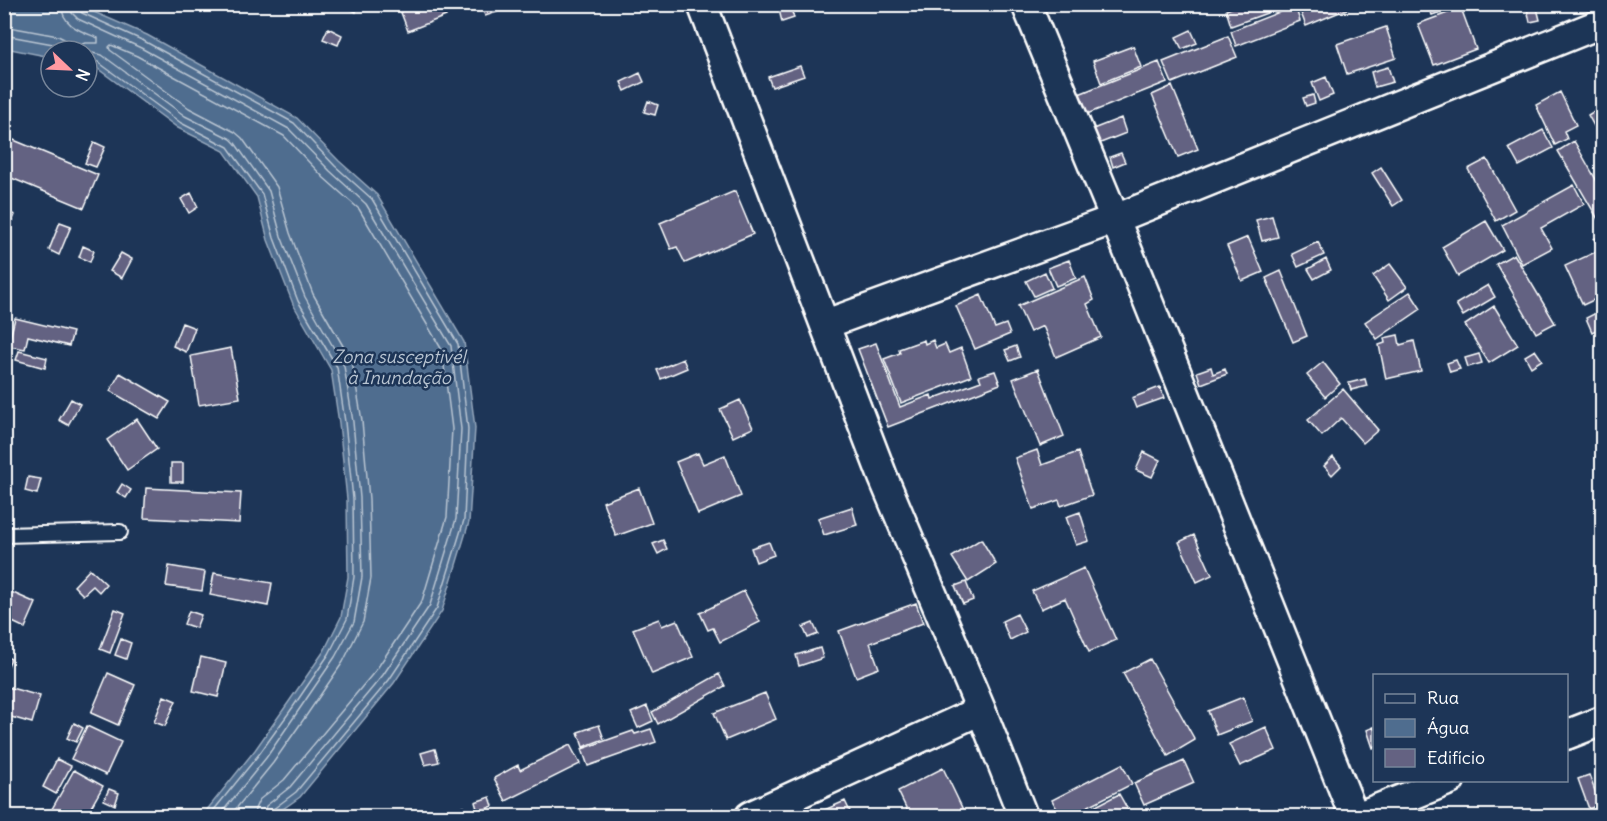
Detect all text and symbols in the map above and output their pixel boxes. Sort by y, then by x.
north arrow [39,39,99,99]
text: N [71,66,94,84]
water label: Zona susceptivél à Inundação [332,345,468,389]
legend [1373,674,1568,782]
text: Rua [1427,686,1459,709]
text: Água [1427,716,1469,739]
text: Edifício [1427,746,1485,769]

